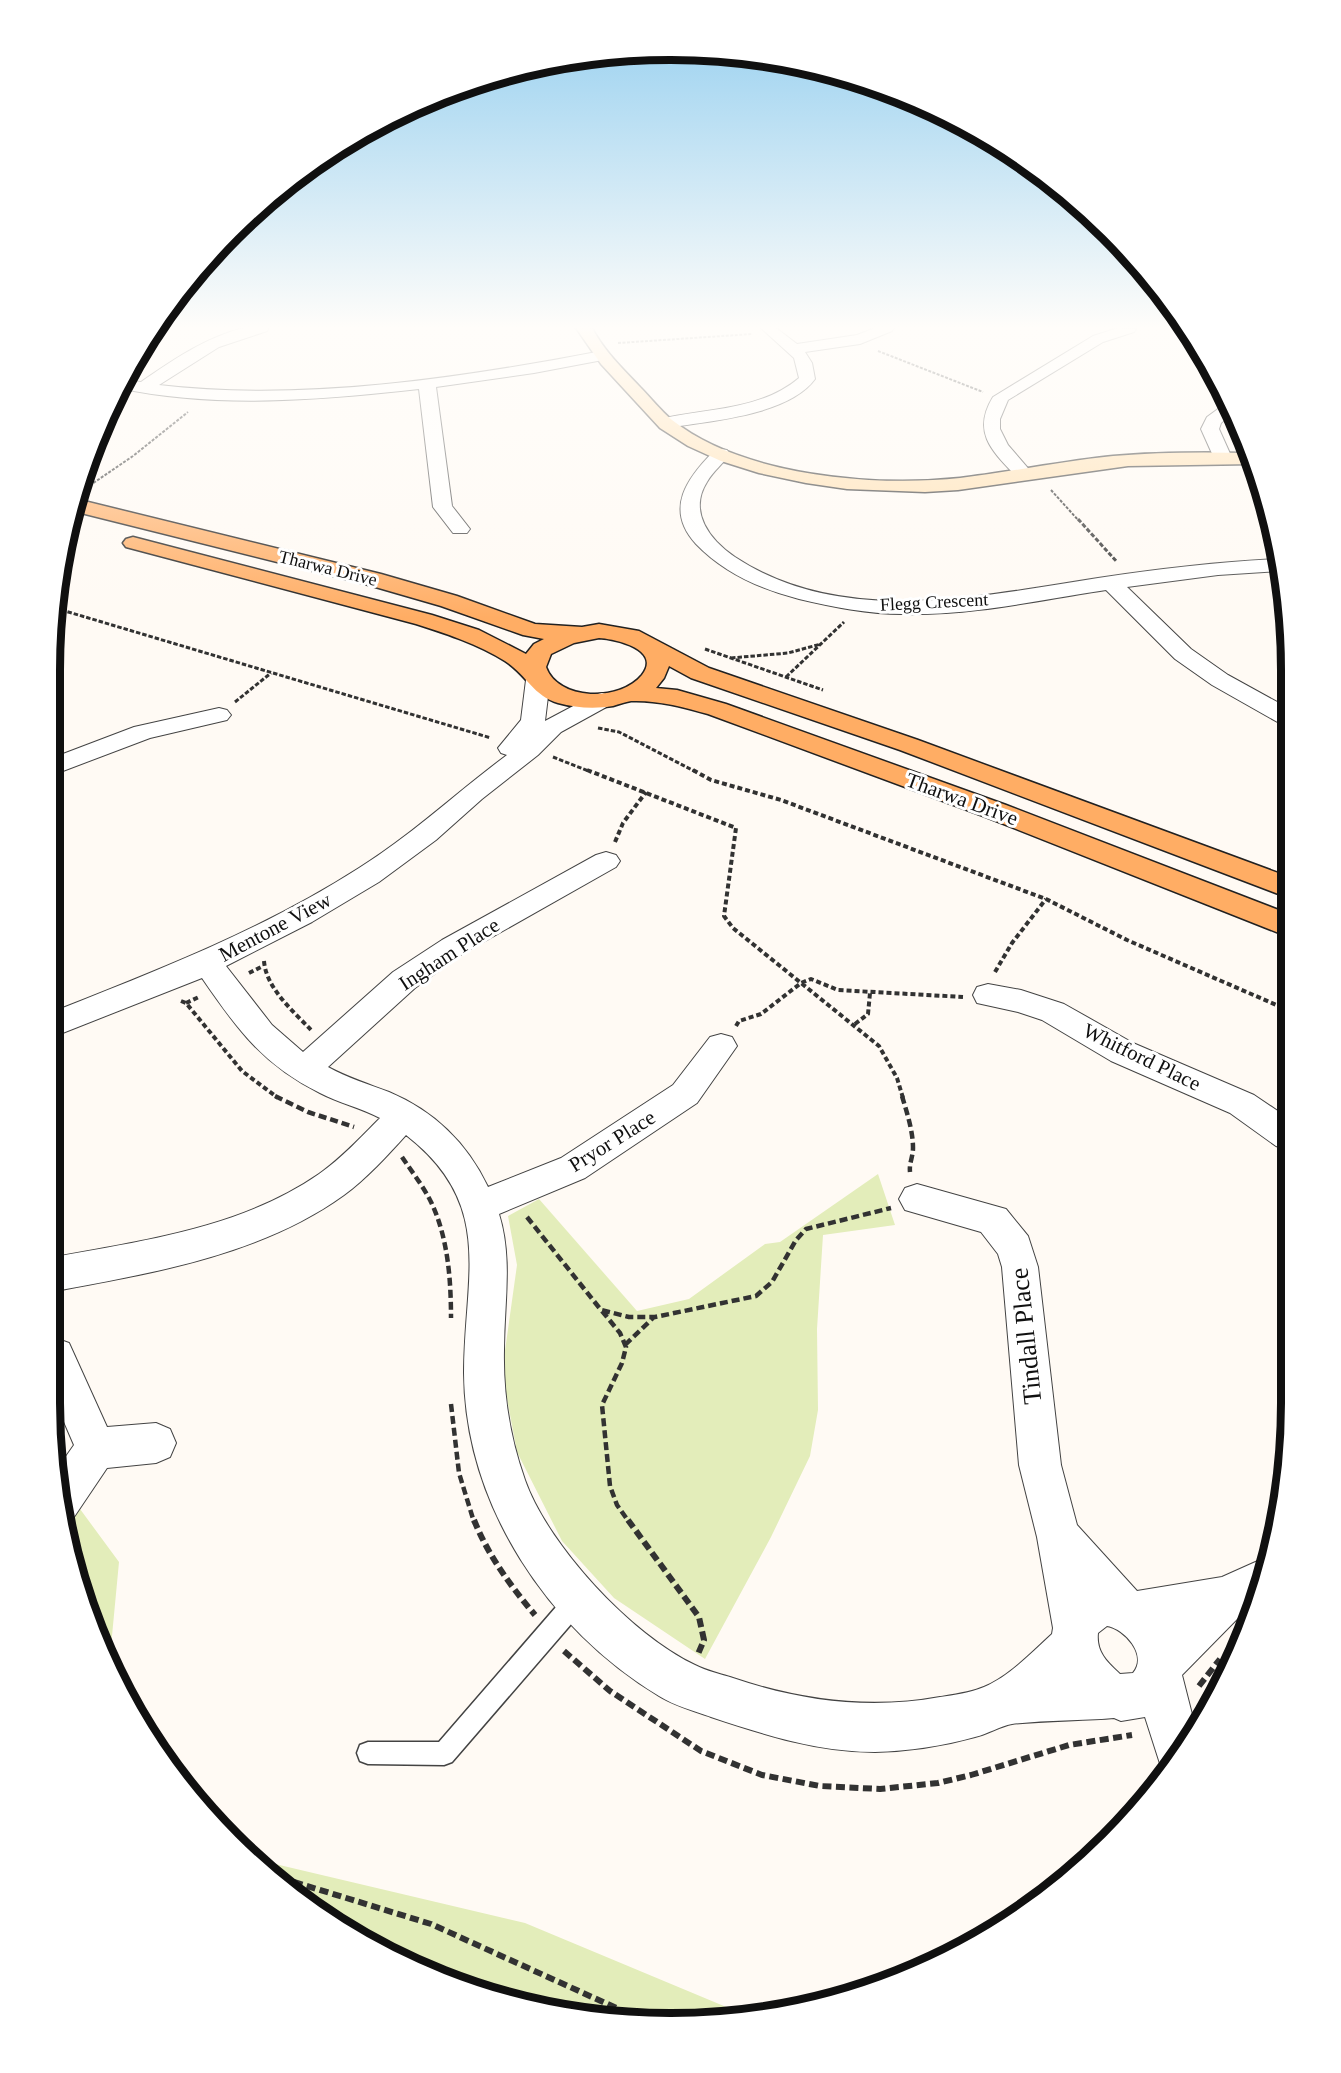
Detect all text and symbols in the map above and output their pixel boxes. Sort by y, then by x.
street label: Tharwa Drive [277,546,379,590]
street label: Flegg Crescent [879,589,989,615]
street label: Tharwa Drive [903,768,1021,830]
street label: Mentone View [215,887,336,967]
street label: Ingham Place [394,913,504,995]
street label: Whitford Place [1079,1018,1205,1096]
street label: Pryor Place [564,1105,660,1177]
street label: Tindall Place [1004,1266,1048,1406]

